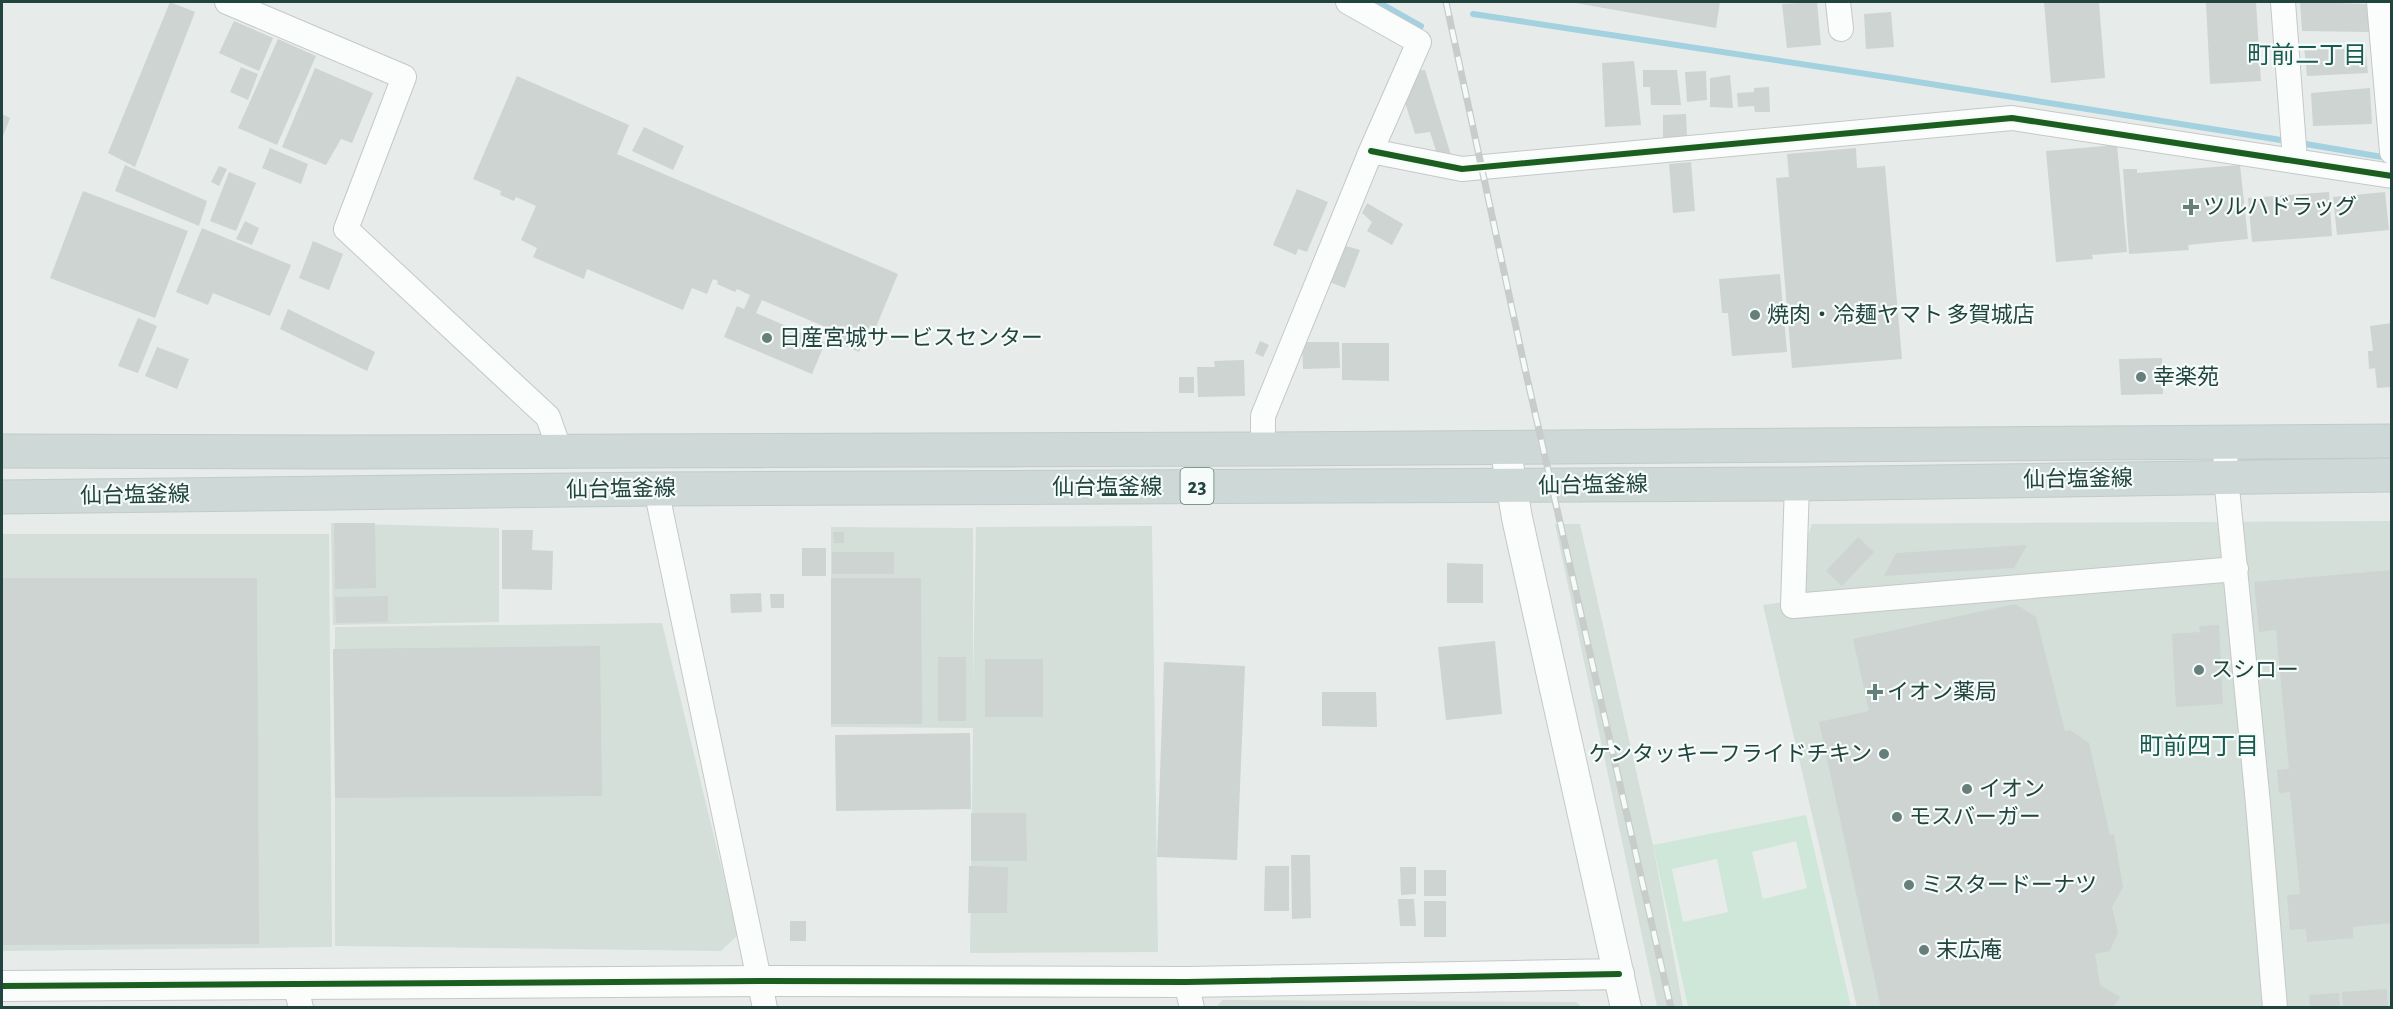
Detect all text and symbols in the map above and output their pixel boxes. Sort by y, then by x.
district label: 町前二丁目 [2247,42,2367,68]
place label: ツルハドラッグ [2203,195,2357,218]
marker: ツルハドラッグ [2184,200,2198,214]
place label: 焼肉・冷麺ヤマト 多賀城店 [1767,303,2035,326]
marker: 焼肉・冷麺ヤマト 多賀城店 [1748,308,1762,322]
place label: 日産宮城サービスセンター [779,326,1043,349]
marker: 日産宮城サービスセンター [760,331,774,345]
place label: 幸楽苑 [2153,365,2219,388]
marker: 幸楽苑 [2134,370,2148,384]
street label: 仙台塩釜線 [2023,466,2133,491]
road number: 23 [1180,468,1214,504]
street label: 仙台塩釜線 [1538,472,1648,497]
street label: 仙台塩釜線 [1052,475,1162,498]
street label: 仙台塩釜線 [566,476,676,501]
street label: 仙台塩釜線 [80,482,190,507]
place label: スシロー [2211,659,2299,681]
marker: スシロー [2192,663,2206,677]
place label: イオン薬局 [1887,680,1997,703]
marker: イオン薬局 [1868,685,1882,699]
district label: 町前四丁目 [2139,733,2259,759]
place label: ケンタッキーフライドチキン [1589,743,1872,765]
marker: ケンタッキーフライドチキン [1877,747,1891,761]
place label: イオン [1979,778,2045,800]
marker: イオン [1960,782,1974,796]
place label: モスバーガー [1909,805,2041,828]
marker: モスバーガー [1890,810,1904,824]
place label: ミスタードーナツ [1921,874,2097,896]
marker: ミスタードーナツ [1902,878,1916,892]
place label: 末広庵 [1936,938,2002,961]
marker: 末広庵 [1917,943,1931,957]

